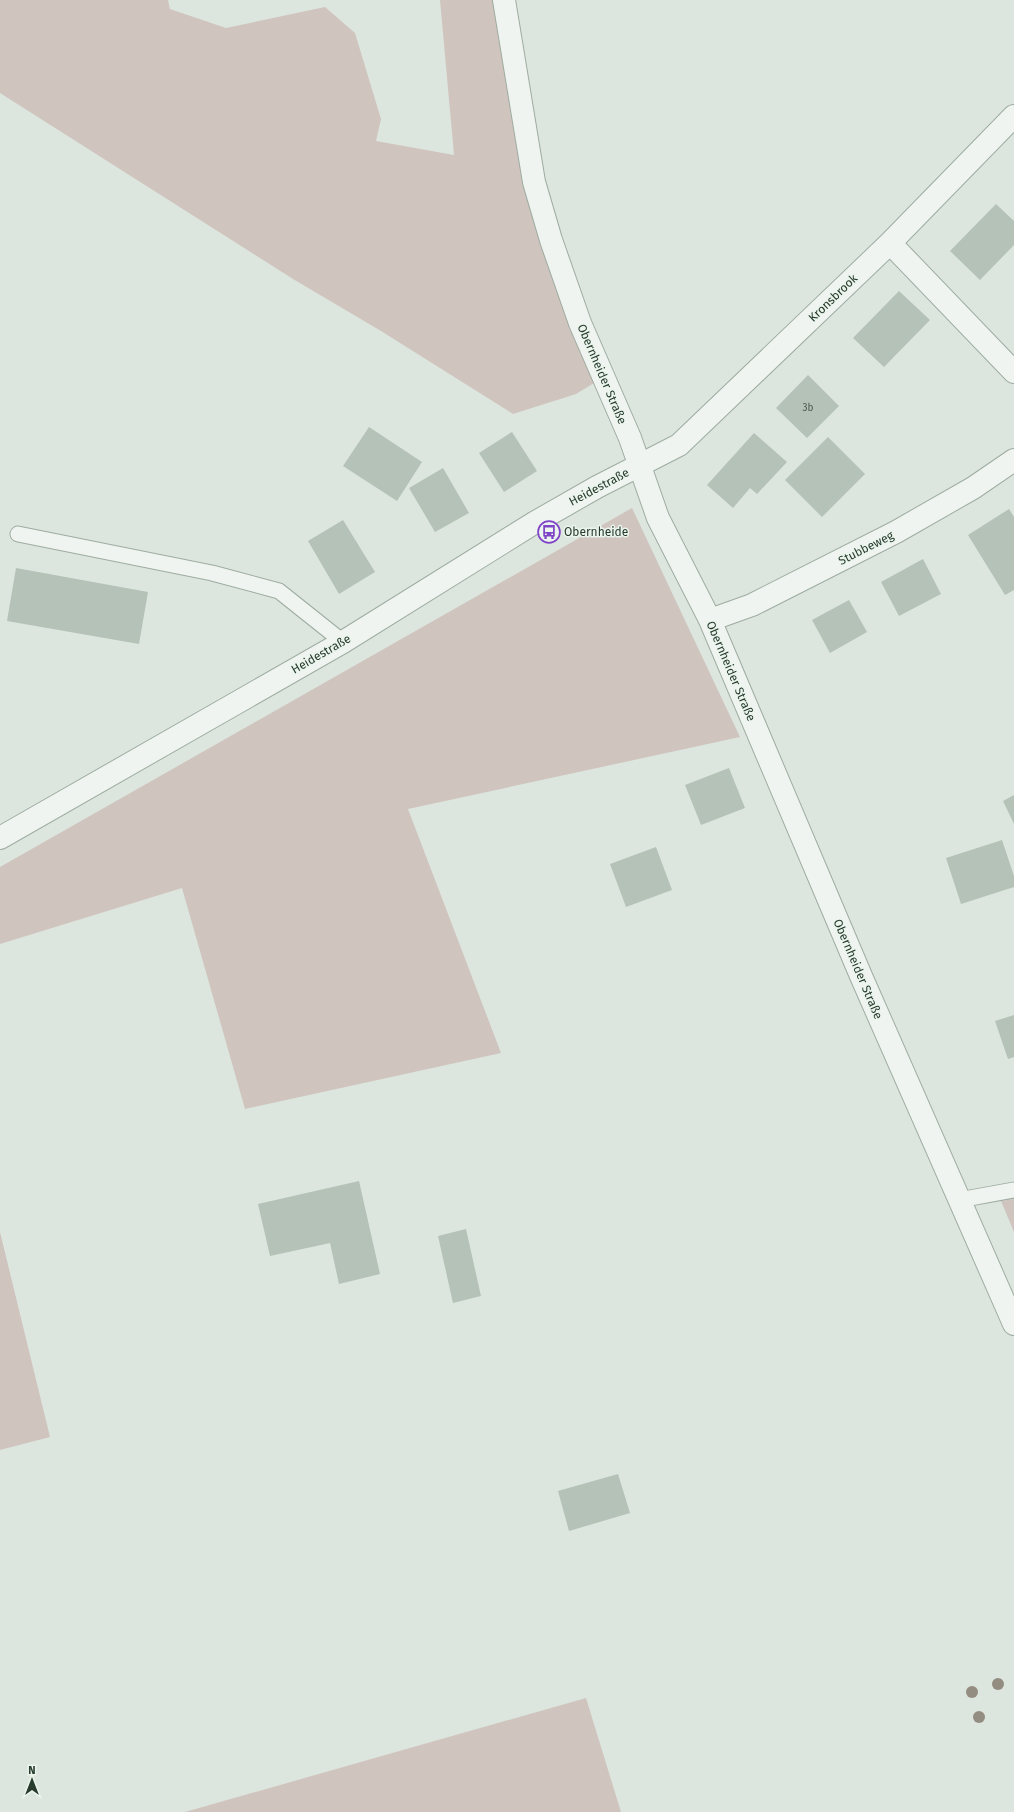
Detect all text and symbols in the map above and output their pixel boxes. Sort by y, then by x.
street label: Kronsbrook [806,271,861,325]
street label: Obernheider Straße [575,322,629,426]
house number: 3b [803,402,814,414]
street label: Heidestraße [567,465,631,509]
bus stop icon: Obernheide [536,519,562,545]
place label: Obernheide [564,525,628,539]
street label: Stubbeweg [836,528,897,568]
street label: Obernheider Straße [704,619,758,723]
street label: Heidestraße [289,631,353,677]
street label: Obernheider Straße [831,917,885,1021]
north arrow [12,1760,52,1800]
text: N [28,1764,36,1777]

